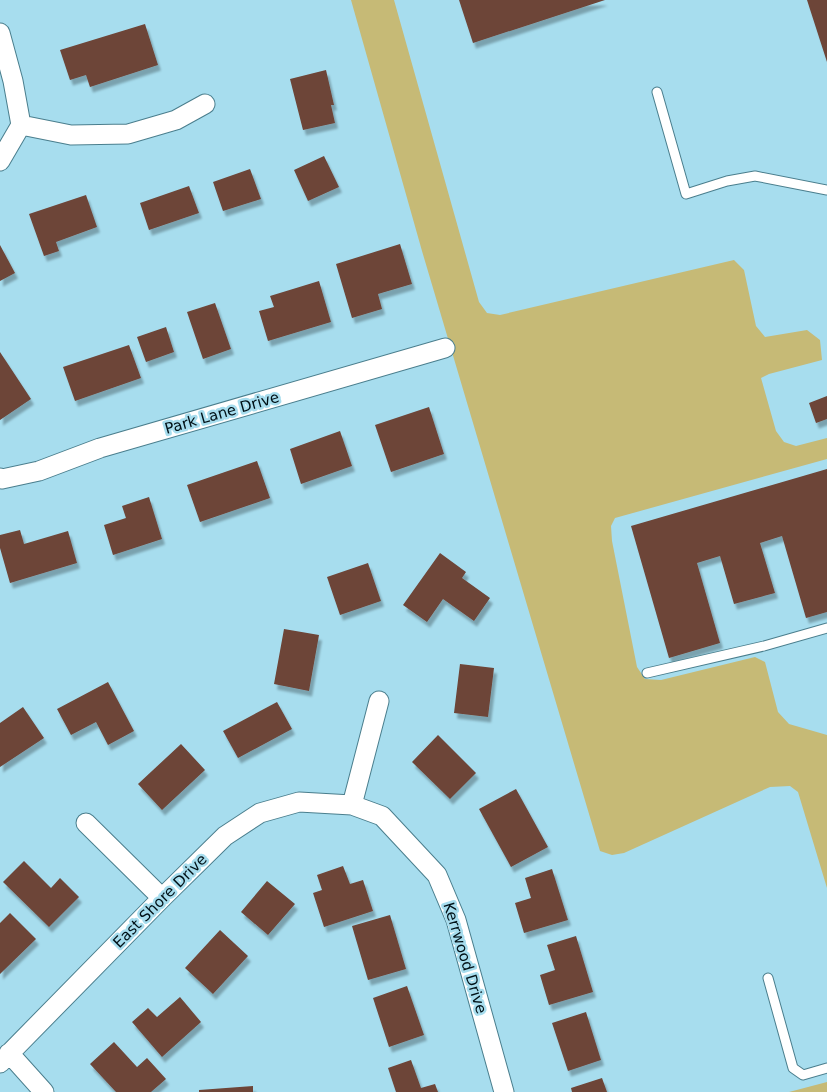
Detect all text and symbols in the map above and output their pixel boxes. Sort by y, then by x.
street label: Park Lane Drive [163,388,281,438]
street label: East Shore Drive [109,850,211,952]
street label: Kerrwood Drive [440,900,490,1016]

